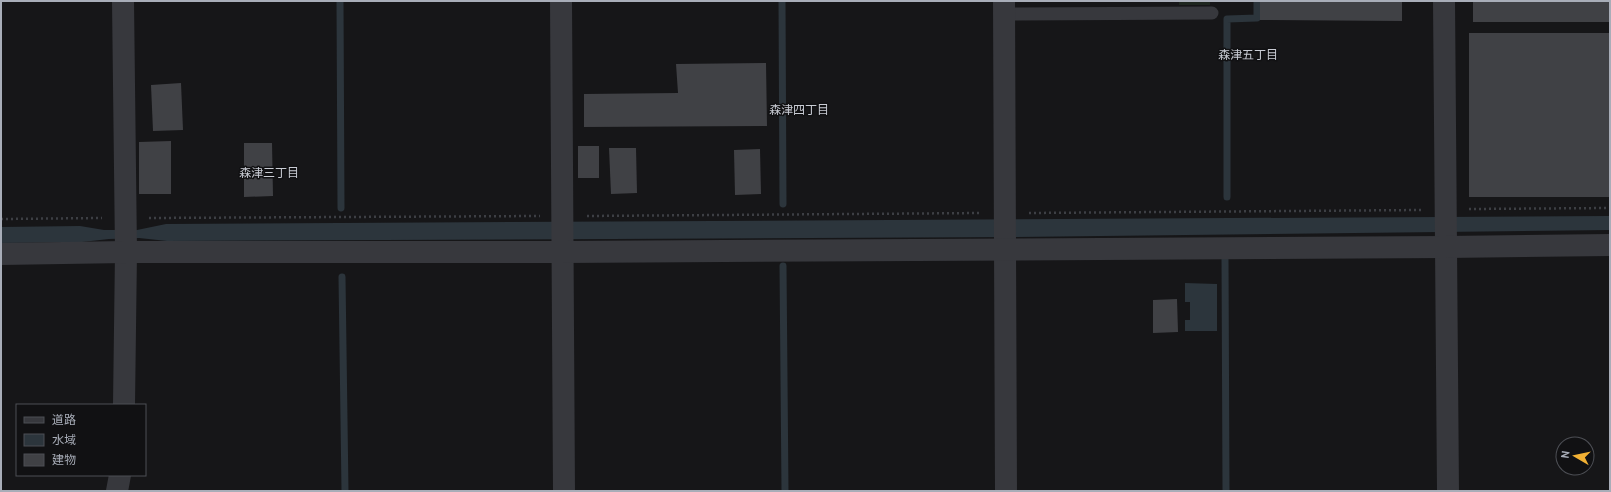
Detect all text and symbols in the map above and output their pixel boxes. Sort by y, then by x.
district label: 森津五丁目 [1218,47,1278,62]
district label: 森津四丁目 [769,102,829,117]
district label: 森津三丁目 [239,165,299,180]
legend [16,404,146,476]
text: 道路 [52,412,76,427]
text: 水域 [52,432,76,447]
north arrow [1555,436,1595,476]
text: N [1558,450,1573,459]
text: 建物 [52,452,76,467]

